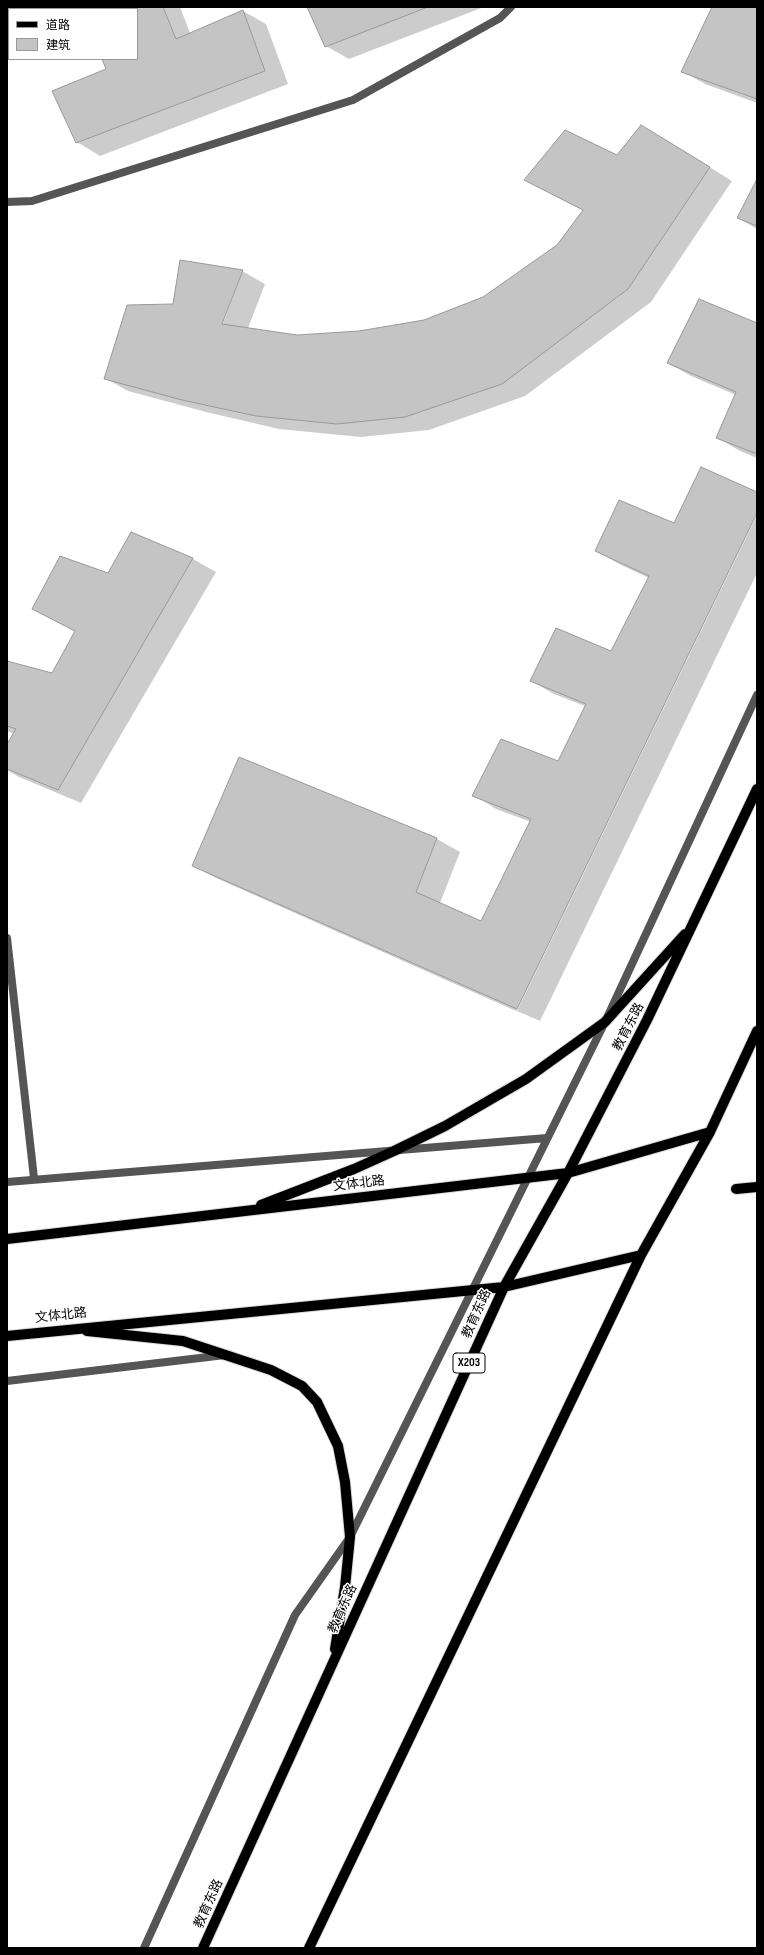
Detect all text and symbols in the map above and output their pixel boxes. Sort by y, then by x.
legend [8,8,138,60]
text: 道路 [46,18,70,33]
text: 建筑 [46,38,70,53]
street label: 教育东路 [610,1000,648,1054]
street label: 文体北路 [332,1173,386,1195]
street label: 教育东路 [459,1287,495,1341]
street label: 文体北路 [34,1306,88,1326]
road number: X203 [453,1353,485,1373]
street label: 教育东路 [325,1582,361,1636]
street label: 教育东路 [191,1877,227,1931]

